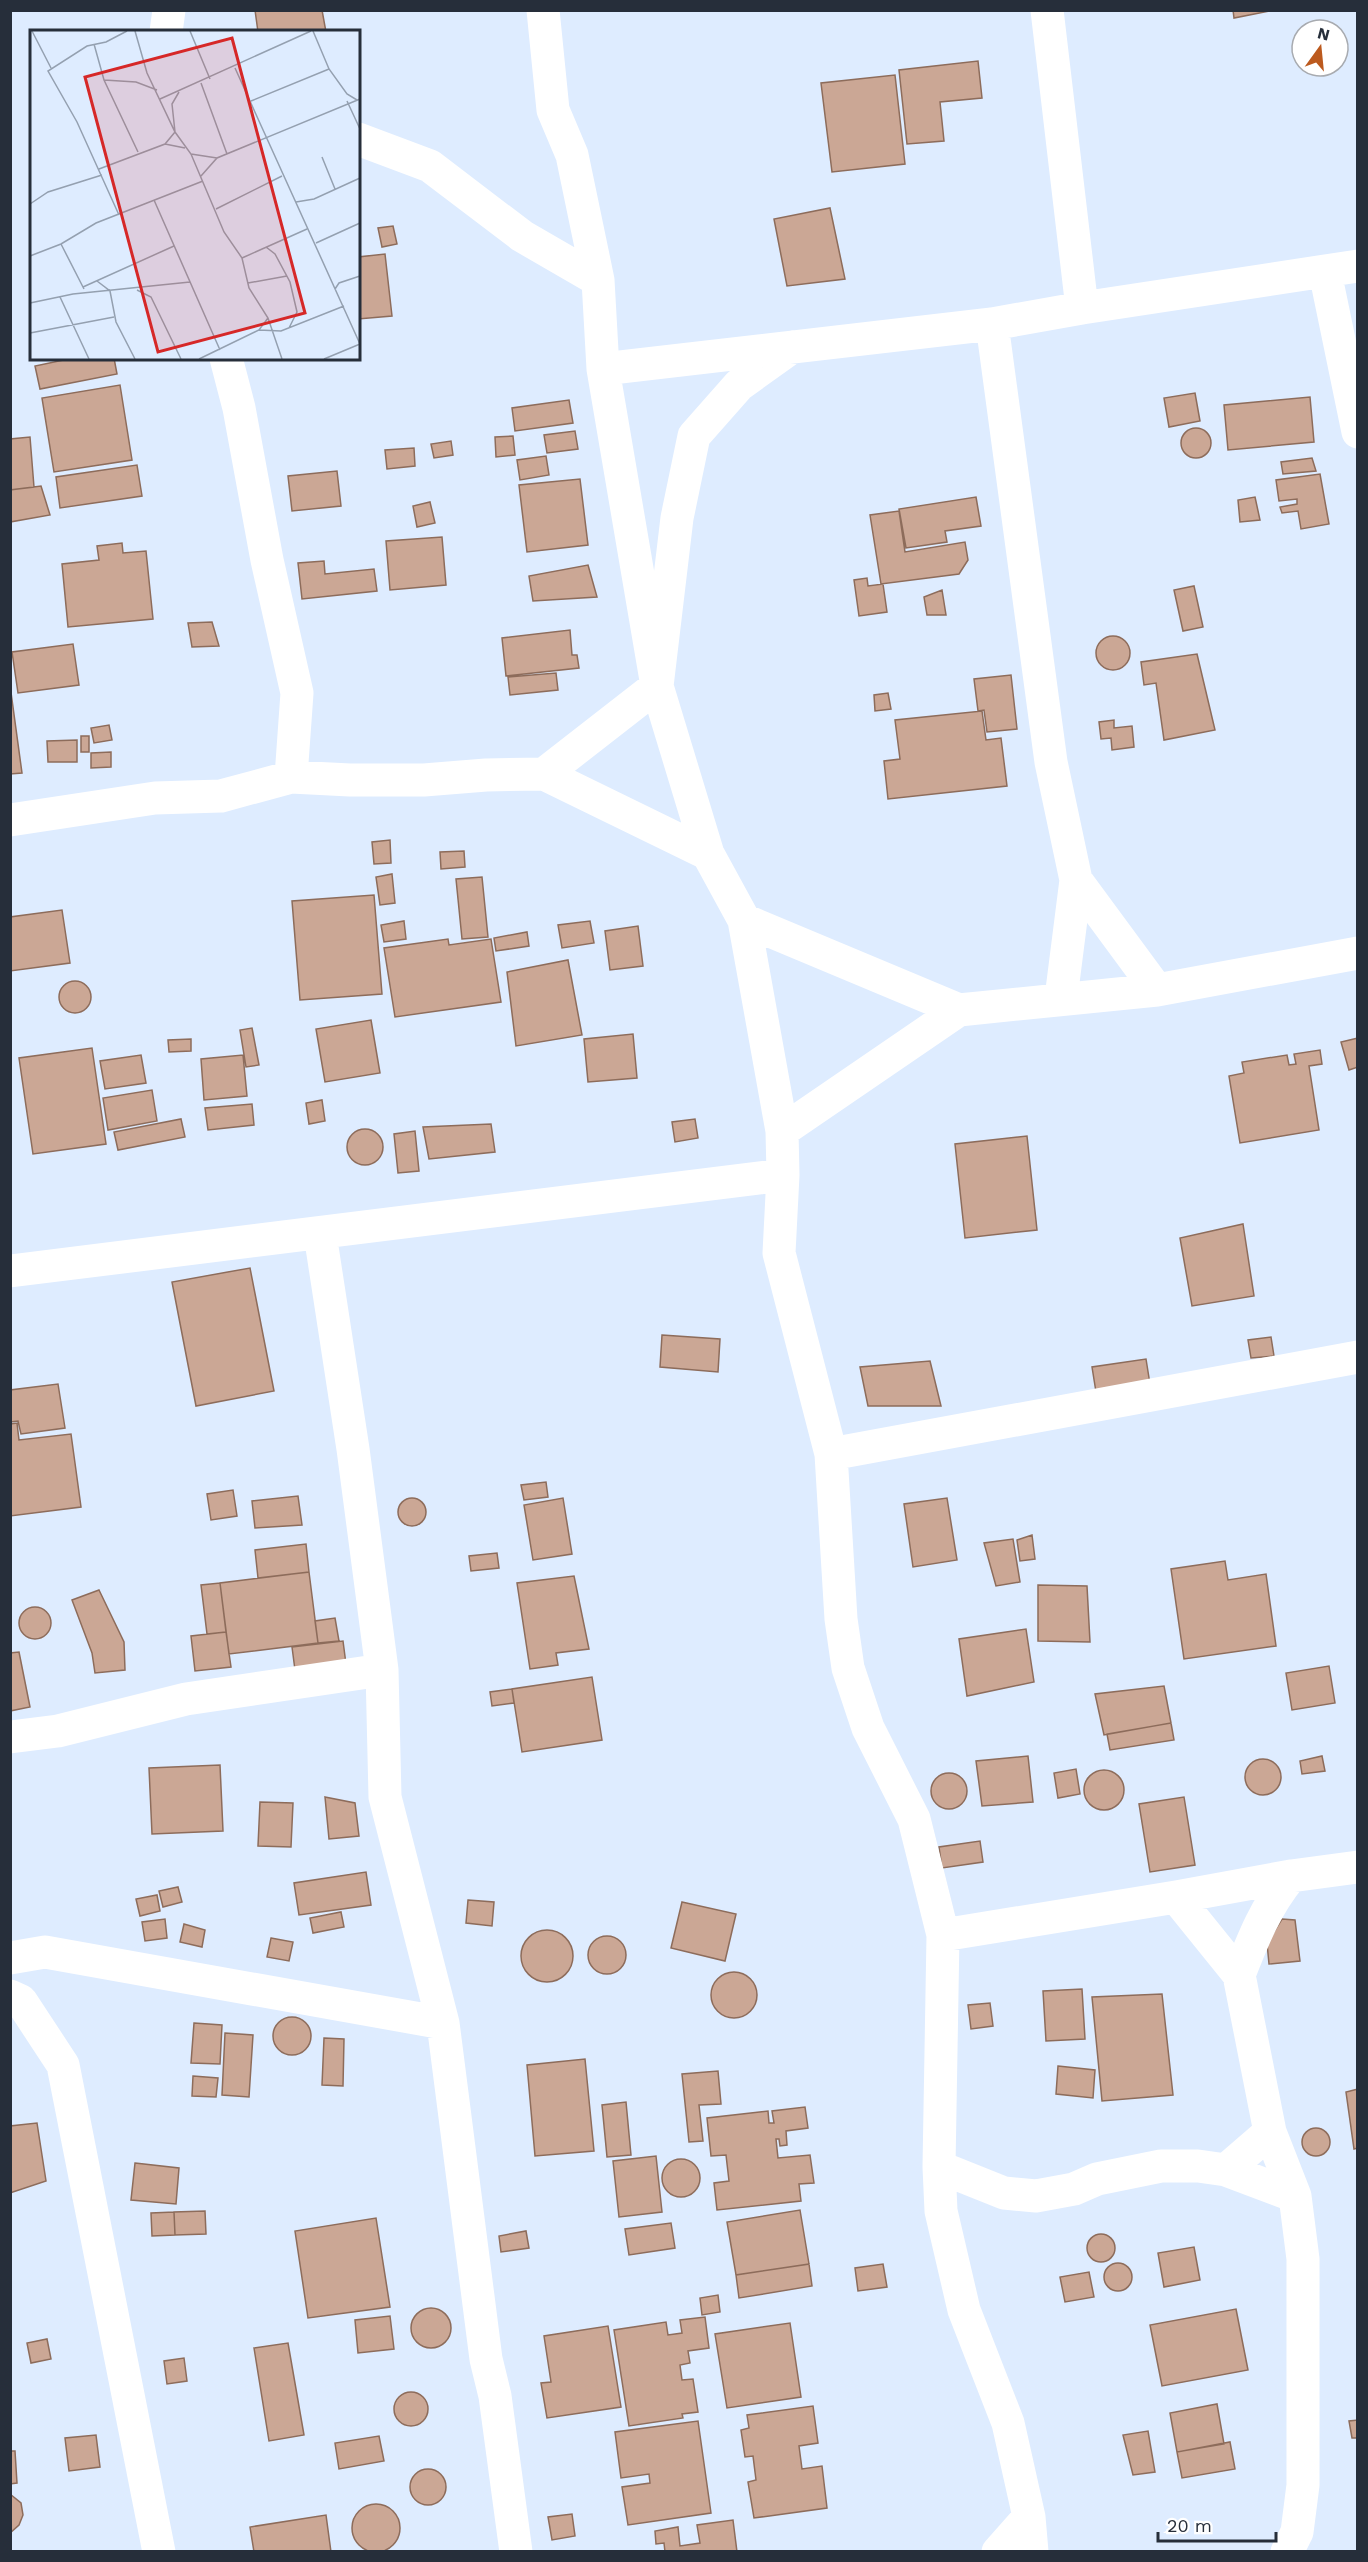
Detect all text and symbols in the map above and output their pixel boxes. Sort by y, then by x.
north arrow [1290,18,1350,78]
text: N [1316,23,1332,45]
inset map [30,30,360,360]
scale bar [1158,2505,1276,2543]
text: 20 m [1167,2515,1212,2536]

